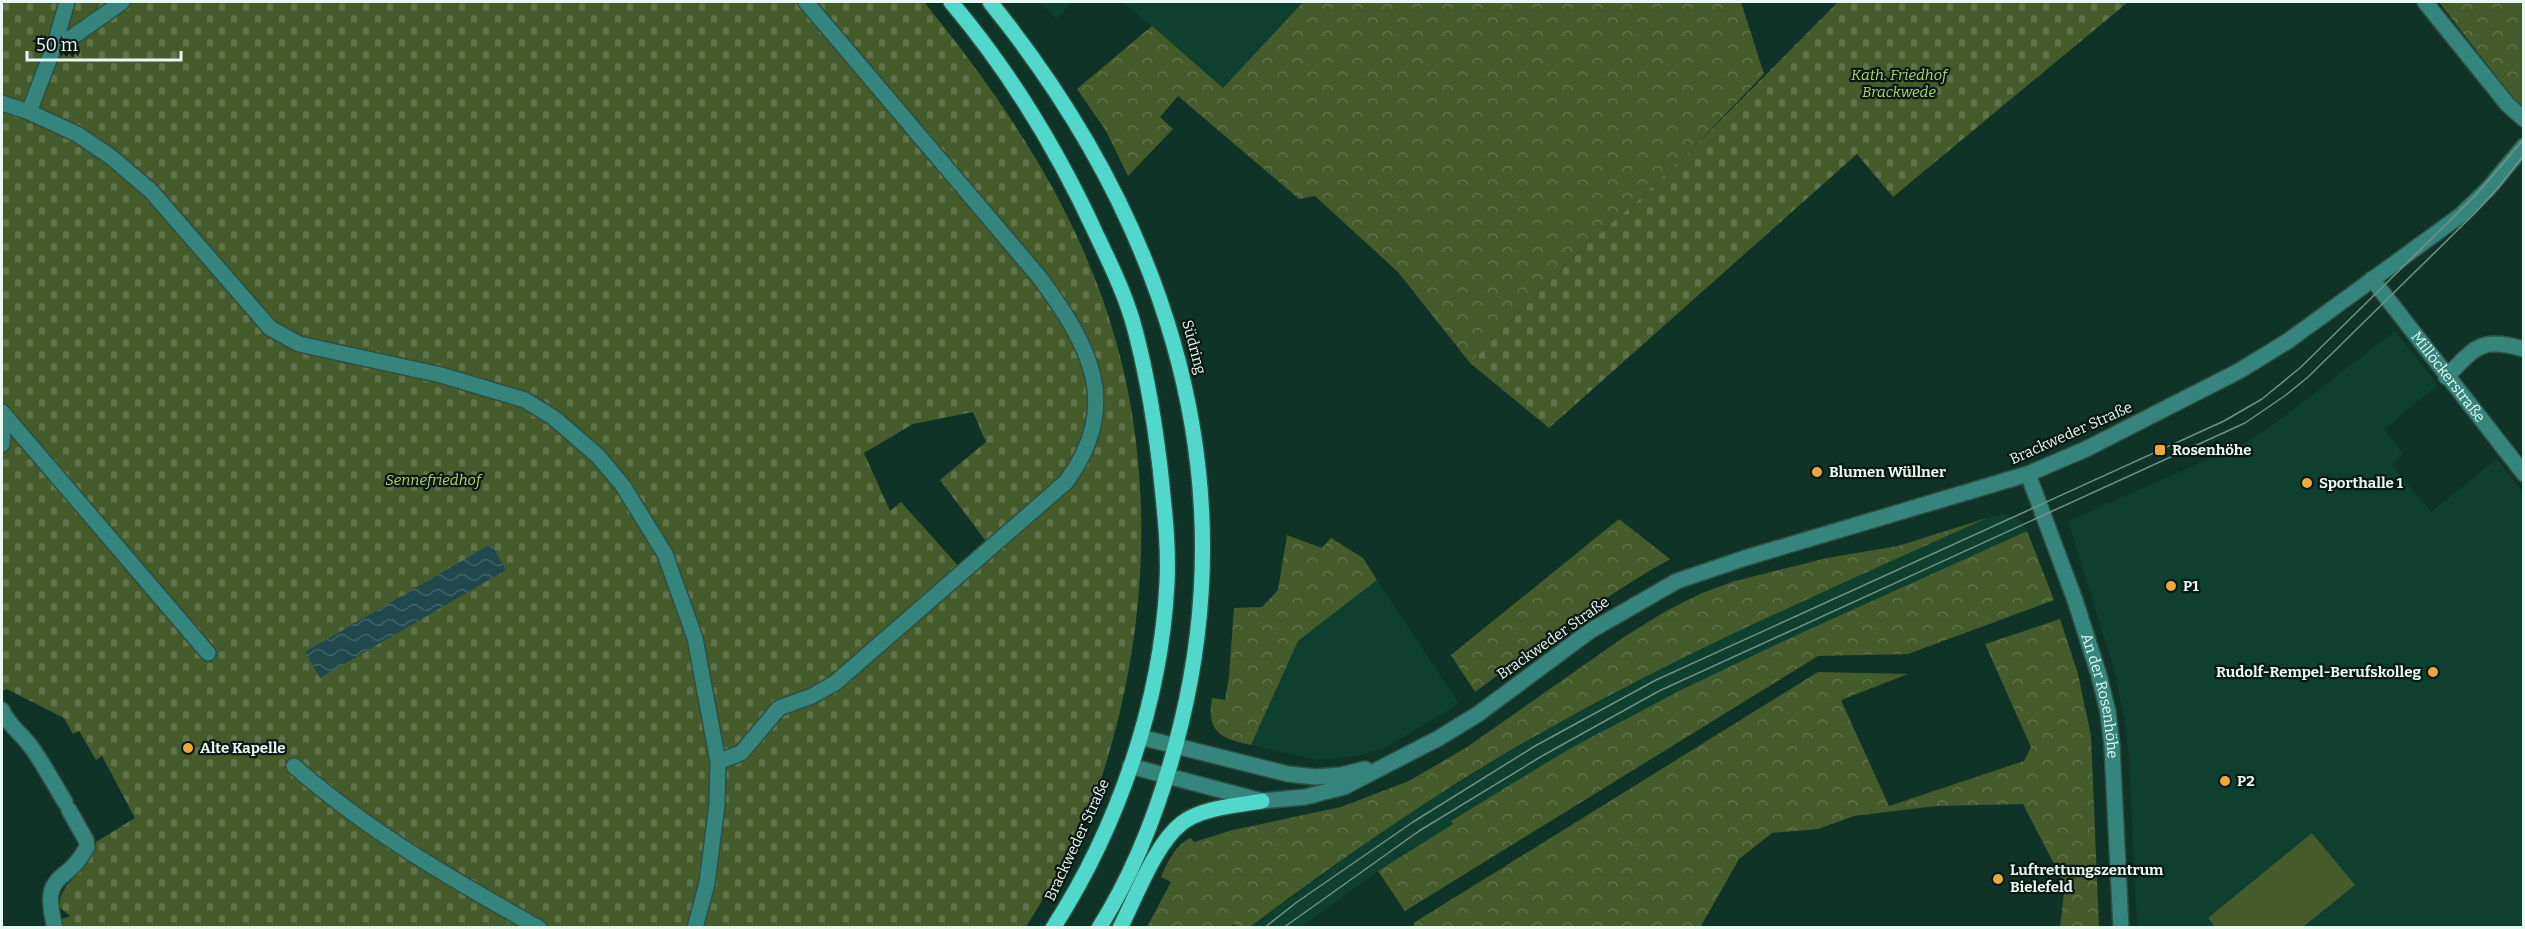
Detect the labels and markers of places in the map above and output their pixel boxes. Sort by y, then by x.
place label: Rosenhöhe [2172,441,2252,459]
marker: Rosenhöhe [2153,443,2167,457]
place label: Blumen Wüllner [1829,463,1946,481]
marker: Blumen Wüllner [1810,465,1824,479]
place label: Sporthalle 1 [2319,474,2403,492]
marker: Sporthalle 1 [2300,476,2314,490]
place label: P1 [2183,577,2199,595]
marker: P1 [2164,579,2178,593]
place label: Rudolf-Rempel-Berufskolleg [2216,663,2421,681]
marker: Rudolf-Rempel-Berufskolleg [2426,665,2440,679]
place label: Alte Kapelle [200,739,286,757]
marker: Alte Kapelle [181,741,195,755]
place label: P2 [2237,772,2255,790]
marker: P2 [2218,774,2232,788]
place label: Luftrettungszentrum Bielefeld [2010,861,2164,896]
marker: Luftrettungszentrum Bielefeld [1991,872,2005,886]

